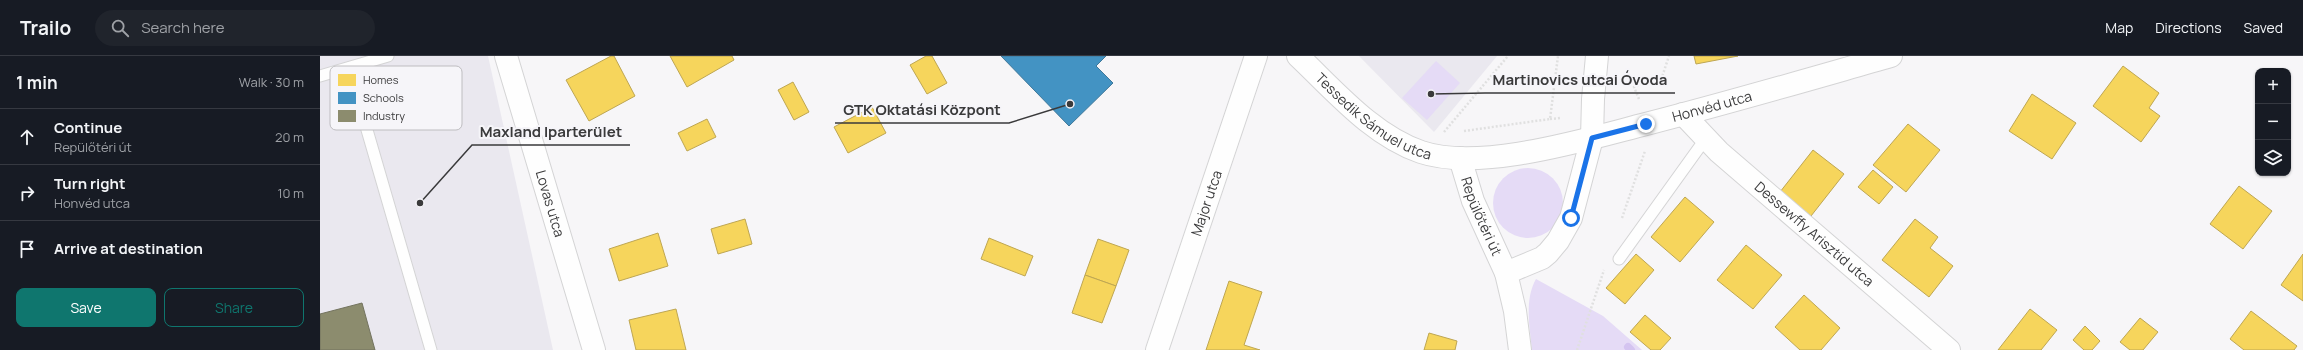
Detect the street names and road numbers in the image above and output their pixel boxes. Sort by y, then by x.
street label: Tessedik Sámuel utca [1312,68,1434,164]
street label: Honvéd utca [1670,86,1754,126]
street label: Lovas utca [532,168,570,239]
street label: Major utca [1186,168,1226,238]
street label: Repülőtéri út [1457,174,1507,259]
street label: Dessewffy Arisztid utca [1751,177,1878,290]

